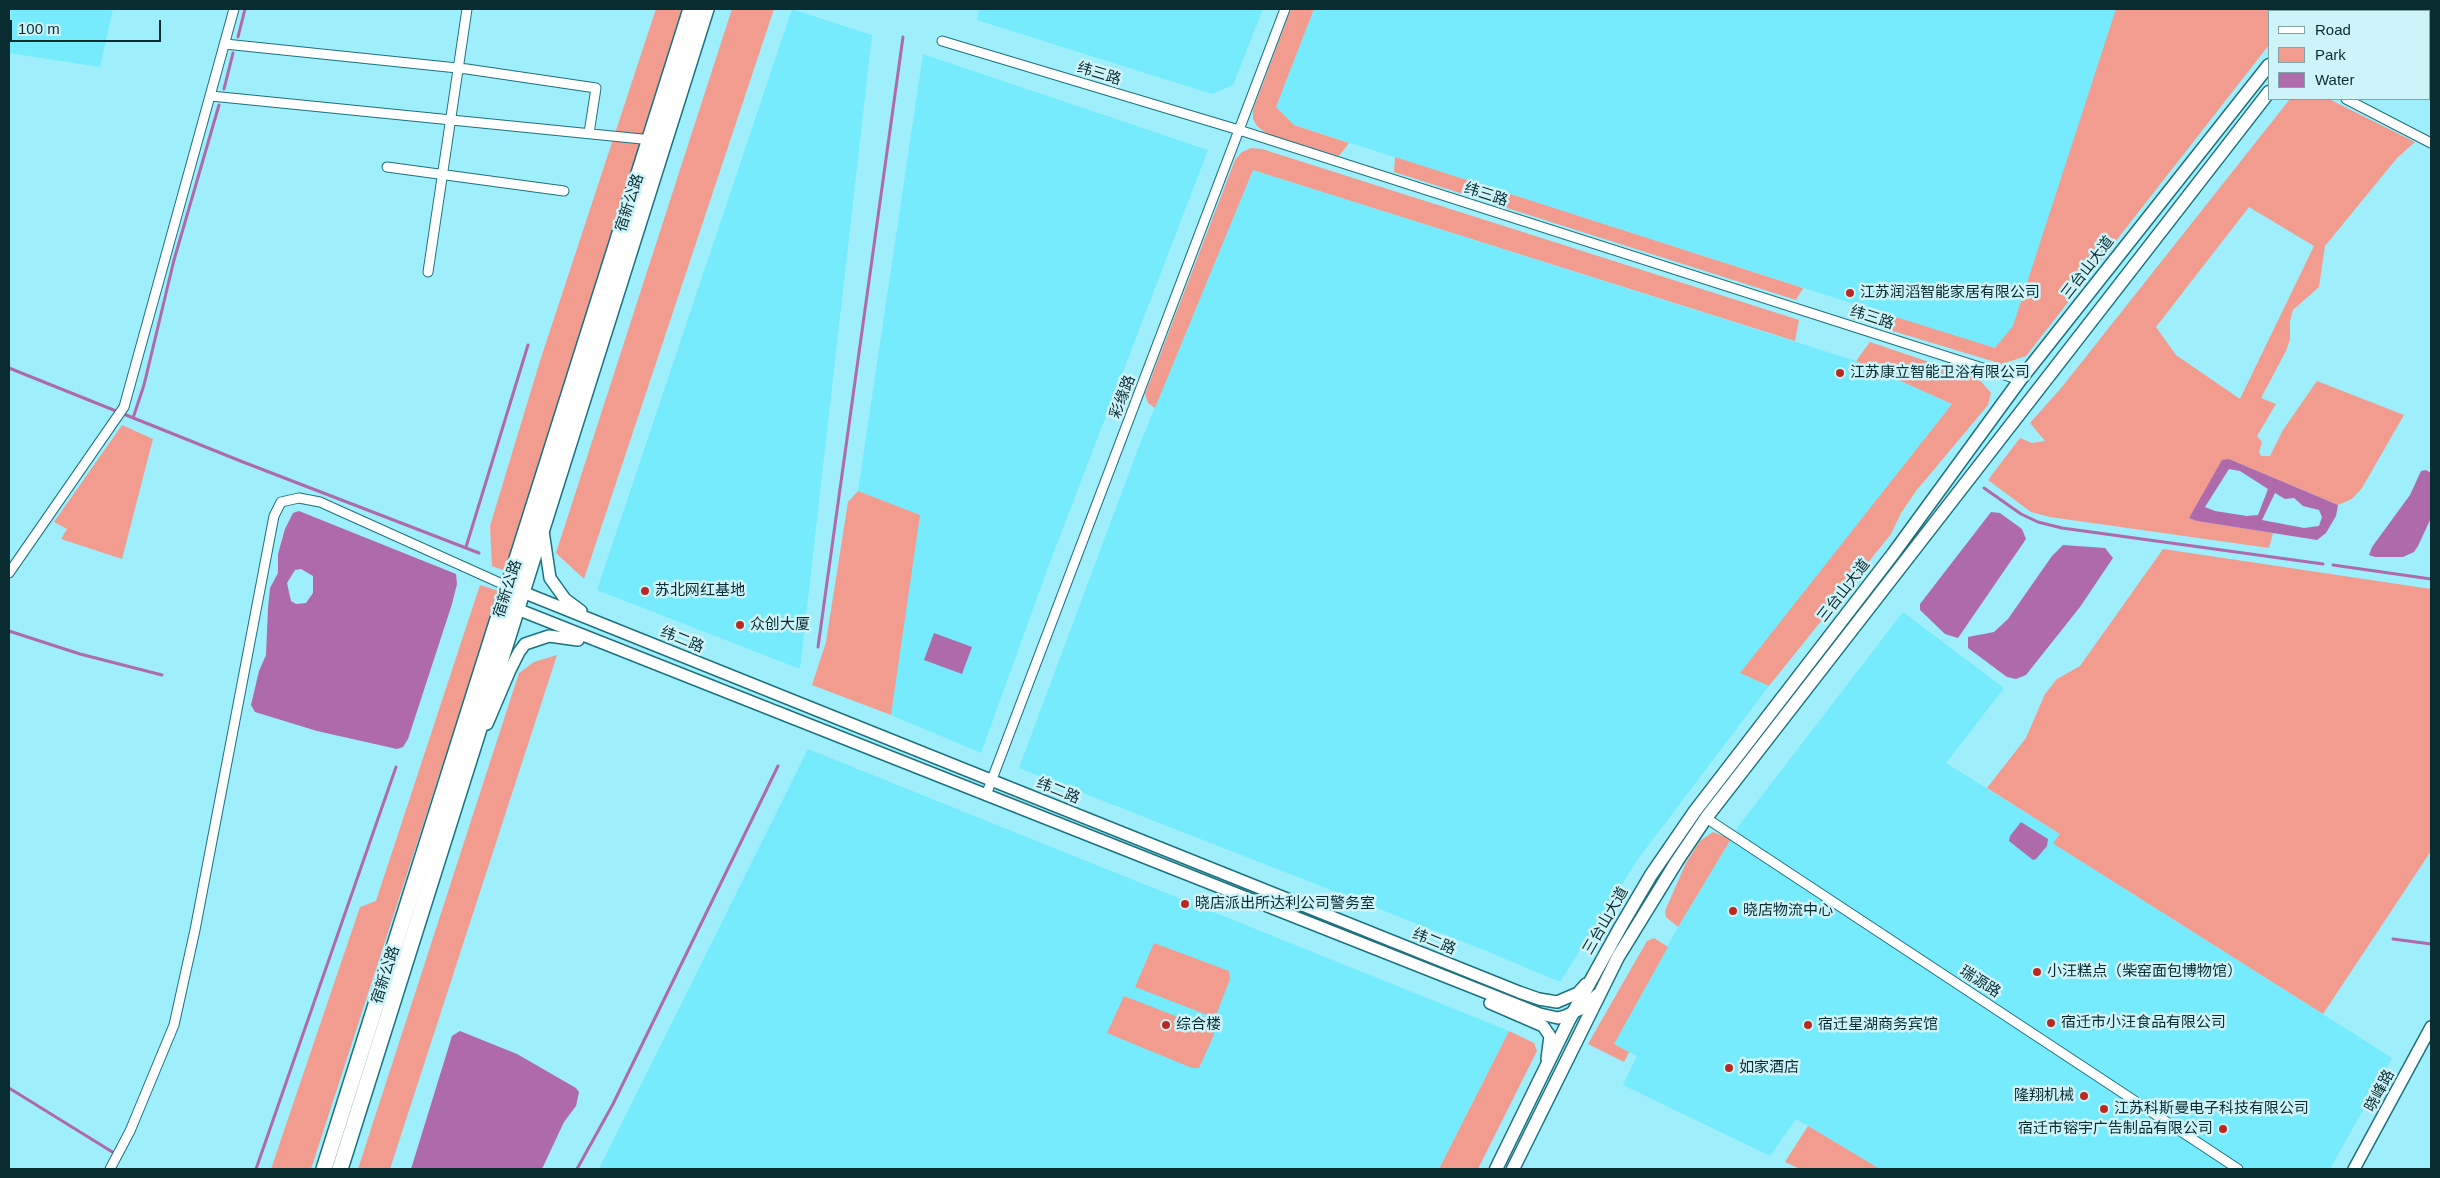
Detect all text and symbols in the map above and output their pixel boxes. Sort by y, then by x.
scale bar [12,10,164,42]
legend [2268,10,2430,100]
text: 100 m [18,20,60,37]
text: Road [2315,21,2351,38]
text: Park [2315,46,2346,63]
street label: 纬三路 [1075,59,1123,89]
text: Water [2315,71,2354,88]
street label: 宿新公路 [612,172,648,234]
street label: 纬三路 [1462,179,1510,211]
street label: 三台山大道 [2058,233,2118,303]
place label: 江苏润滔智能家居有限公司 [1860,284,2040,302]
marker: 江苏润滔智能家居有限公司 [1844,287,1856,299]
street label: 纬三路 [1848,302,1896,334]
place label: 江苏康立智能卫浴有限公司 [1850,364,2030,382]
marker: 江苏康立智能卫浴有限公司 [1834,367,1846,379]
street label: 彩缘路 [1107,373,1139,421]
street label: 三台山大道 [1814,556,1874,626]
street label: 宿新公路 [490,558,526,620]
place label: 苏北网红基地 [655,582,745,600]
marker: 苏北网红基地 [639,585,651,597]
place label: 众创大厦 [750,616,810,634]
marker: 众创大厦 [734,619,746,631]
street label: 纬二路 [658,623,706,657]
street label: 纬二路 [1034,774,1082,808]
street label: 三台山大道 [1579,884,1633,958]
place label: 晓店派出所达利公司警务室 [1195,895,1375,913]
marker: 晓店派出所达利公司警务室 [1179,898,1191,910]
place label: 晓店物流中心 [1743,902,1833,920]
marker: 晓店物流中心 [1727,905,1739,917]
street label: 纬二路 [1410,925,1458,959]
street label: 宿新公路 [368,944,404,1006]
street label: 瑞源路 [1956,962,2004,1002]
place label: 小汪糕点（柴窑面包博物馆） [2047,963,2242,981]
marker: 小汪糕点（柴窑面包博物馆） [2031,966,2043,978]
place label: 宿迁市小汪食品有限公司 [2061,1014,2226,1032]
place label: 综合楼 [1176,1016,1221,1034]
place label: 宿迁星湖商务宾馆 [1818,1016,1938,1034]
marker: 宿迁市小汪食品有限公司 [2045,1017,2057,1029]
marker: 综合楼 [1160,1019,1172,1031]
marker: 宿迁星湖商务宾馆 [1802,1019,1814,1031]
place label: 如家酒店 [1739,1059,1799,1077]
marker: 如家酒店 [1723,1062,1735,1074]
street label: 晓峰路 [2361,1067,2399,1115]
place label: 隆翔机械 [2014,1087,2074,1105]
marker: 隆翔机械 [2078,1090,2090,1102]
place label: 江苏科斯曼电子科技有限公司 [2114,1100,2309,1118]
marker: 江苏科斯曼电子科技有限公司 [2098,1103,2110,1115]
place label: 宿迁市镕宇广告制品有限公司 [2018,1120,2213,1138]
marker: 宿迁市镕宇广告制品有限公司 [2217,1123,2229,1135]

